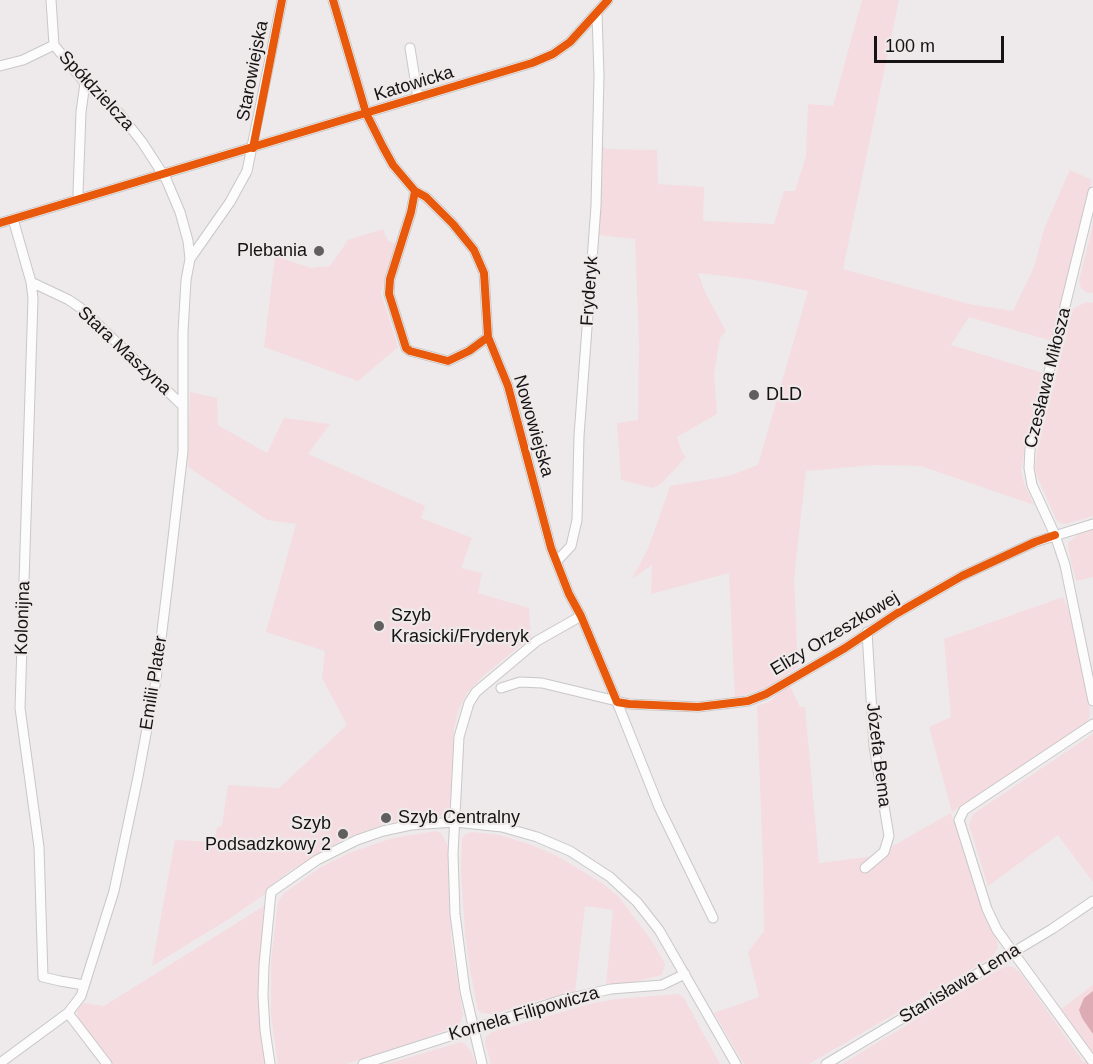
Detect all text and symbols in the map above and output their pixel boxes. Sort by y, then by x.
street label: Starowiejska [233,19,273,123]
scale bar [877,24,1008,62]
text: 100 m [885,36,935,56]
street label: Spółdzielcza [54,47,138,135]
street label: Katowicka [372,62,456,106]
place label: Plebania [237,240,307,262]
marker: Plebania [312,244,326,258]
street label: Fryderyk [577,255,603,327]
street label: Stara Maszyna [73,302,175,400]
street label: Czesława Miłosza [1020,306,1076,450]
street label: Nowowiejska [508,373,558,479]
place label: DLD [766,384,802,406]
marker: DLD [747,388,761,402]
street label: Kolonijna [11,581,35,655]
street label: Elizy Orzeszkowej [767,587,903,681]
place label: Szyb Krasicki/Fryderyk [391,605,529,648]
marker: Szyb Krasicki/Fryderyk [372,619,386,633]
street label: Emilii Plater [136,634,172,732]
street label: Józefa Bema [861,702,895,808]
place label: Szyb Centralny [398,807,520,829]
marker: Szyb Centralny [379,811,393,825]
place label: Szyb Podsadzkowy 2 [205,813,331,856]
marker: Szyb Podsadzkowy 2 [336,827,350,841]
street label: Stanisława Lema [896,939,1024,1029]
street label: Kornela Filipowicza [446,982,602,1046]

